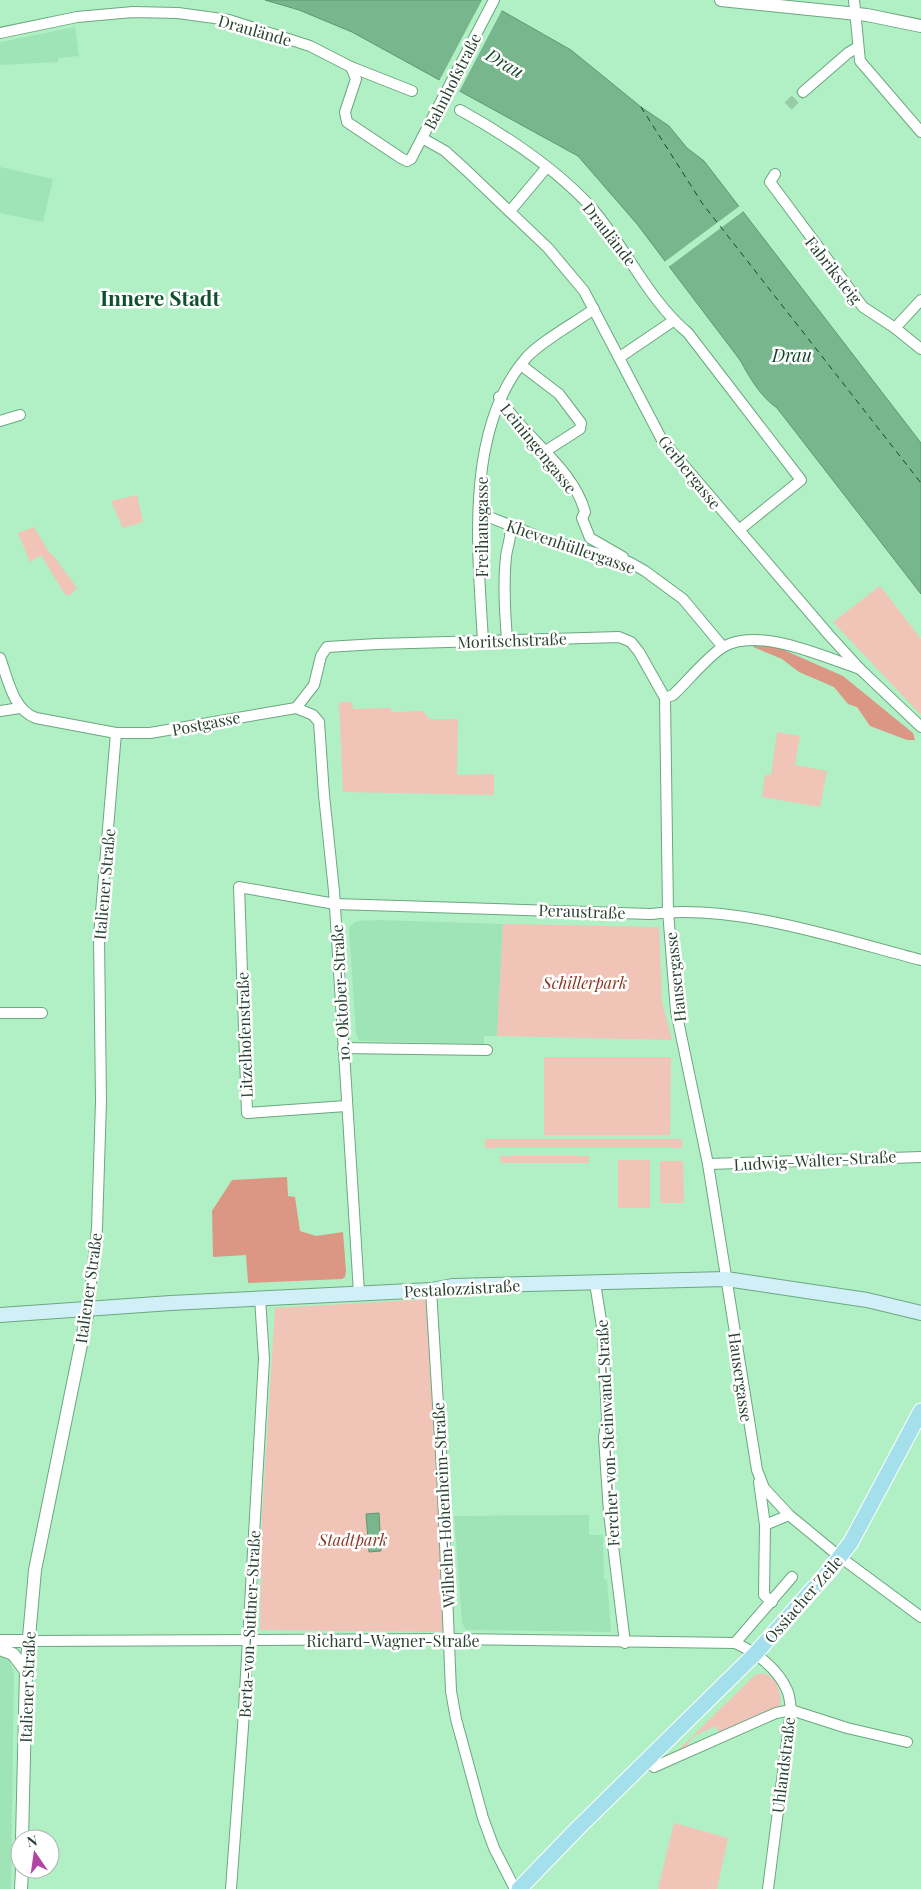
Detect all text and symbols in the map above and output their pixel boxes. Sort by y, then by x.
street label: Draulände [216,10,294,50]
street label: Bahnhofstraße [419,29,485,133]
water label: Drau [481,42,528,83]
street label: Draulände [578,198,642,270]
street label: Fabriksteig [801,232,867,309]
district label: Innere Stadt [100,283,220,311]
water label: Drau [771,343,812,367]
street label: Leiningengasse [496,399,582,497]
street label: Gerbergasse [654,431,726,513]
street label: Freihausgasse [471,476,492,578]
street label: Khevenhüllergasse [504,514,638,578]
street label: Moritschstraße [457,628,567,652]
street label: Postgasse [170,706,242,740]
street label: Italiener Straße [89,828,119,940]
street label: Peraustraße [538,899,626,923]
street label: 10. Oktober-Straße [326,924,354,1062]
street label: Hausergasse [660,931,690,1023]
street label: Litzelhofenstraße [231,972,257,1098]
park label: Schillerpark [542,972,627,993]
street label: Ludwig-Walter-Straße [733,1145,897,1175]
street label: Italiener Straße [70,1231,106,1345]
street label: Pestalozzistraße [403,1274,521,1302]
street label: Fercher-von-Steinwand-Straße [591,1319,623,1547]
street label: Hausergasse [724,1331,758,1423]
street label: Wilhelm-Hohenheim-Straße [427,1402,459,1609]
street label: Berta-von-Suttner-Straße [234,1529,264,1719]
park label: Stadtpark [318,1529,387,1550]
street label: Ossiacher Zeile [759,1551,847,1647]
street label: Richard-Wagner-Straße [306,1630,480,1651]
street label: Italiener Straße [15,1631,39,1743]
street label: Uhlandstraße [767,1716,799,1814]
north arrow [10,1829,60,1879]
text: N [25,1830,39,1851]

